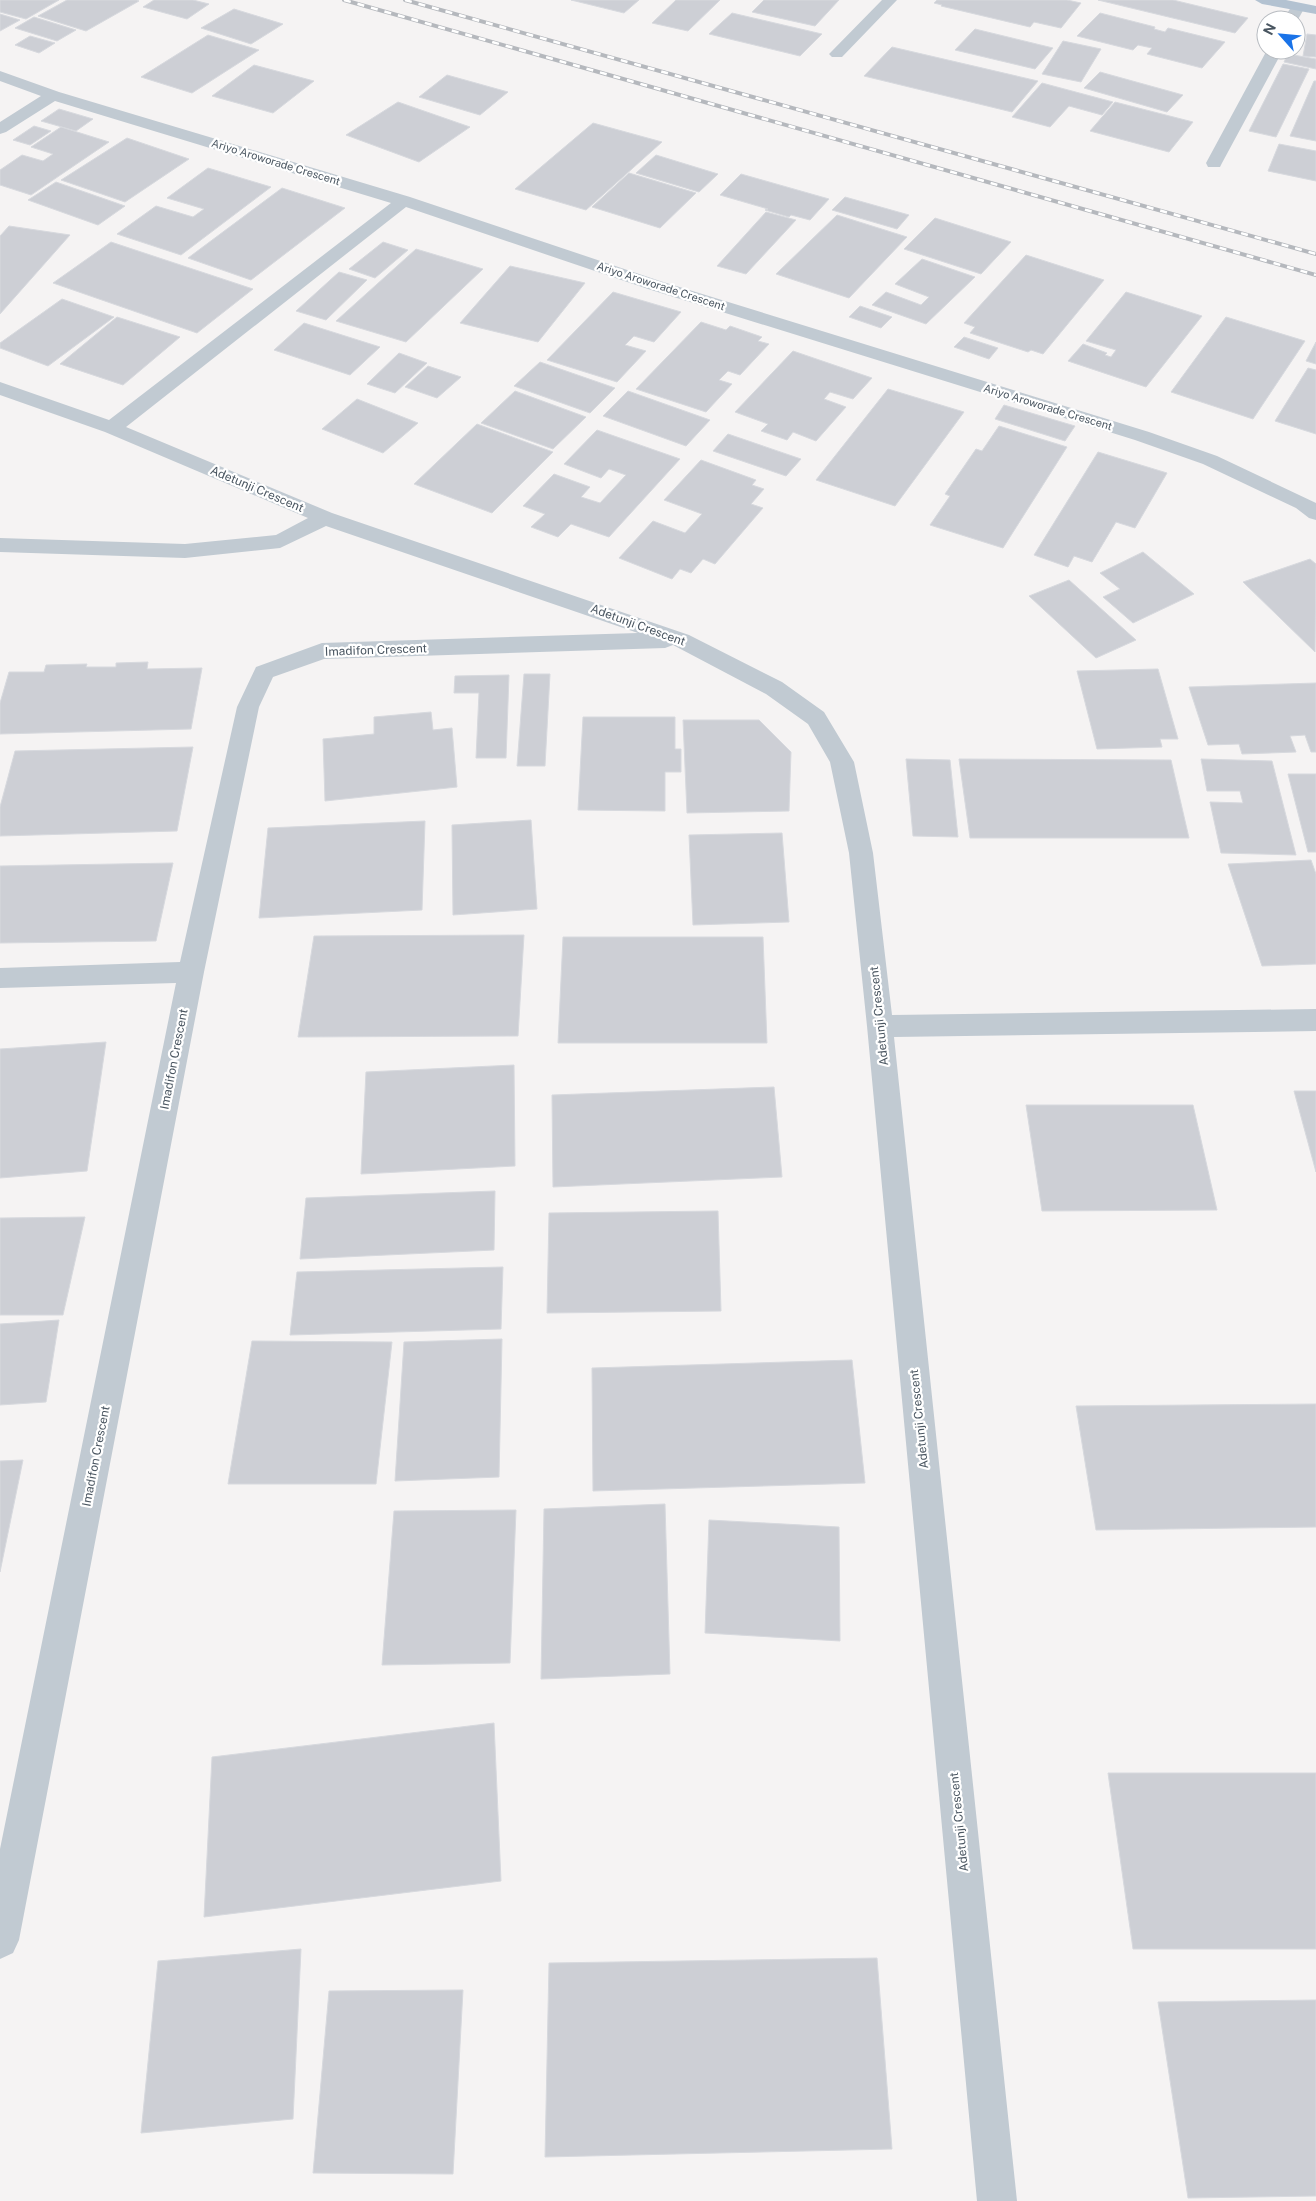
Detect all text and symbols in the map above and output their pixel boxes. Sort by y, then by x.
north arrow [1256,10,1306,60]
text: N [1260,21,1279,38]
street label: Ariyo Aroworade Crescent [210,137,342,187]
street label: Ariyo Aroworade Crescent [595,260,727,312]
street label: Ariyo Aroworade Crescent [982,382,1114,432]
street label: Adetunji Crescent [208,463,306,515]
street label: Adetunji Crescent [589,601,688,649]
street label: Imadifon Crescent [325,641,428,659]
street label: Adetunji Crescent [867,965,891,1066]
street label: Imadifon Crescent [157,1007,191,1110]
street label: Adetunji Crescent [907,1368,931,1469]
street label: Imadifon Crescent [79,1404,113,1507]
street label: Adetunji Crescent [947,1771,971,1872]

